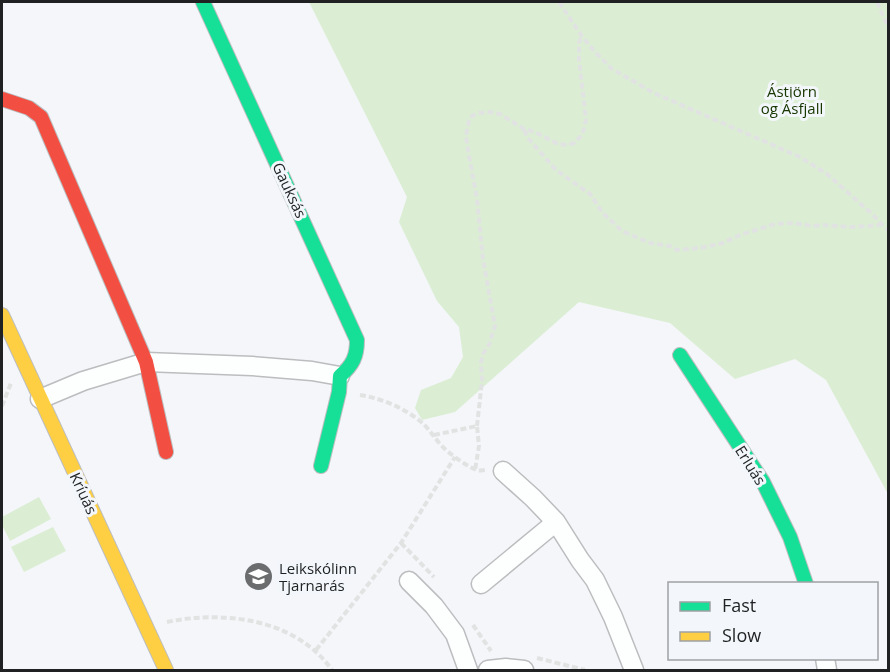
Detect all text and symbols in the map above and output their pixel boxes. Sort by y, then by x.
park label: Ástjörn og Ásfjall [761,81,823,118]
street label: Gauksás [268,159,312,221]
street label: Erluás [731,441,771,489]
street label: Kríuás [66,469,102,517]
place label: Leikskólinn Tjarnarás [279,558,357,595]
school or university icon: Leikskólinn Tjarnarás [242,561,274,593]
legend [668,582,878,660]
text: Fast [722,593,756,617]
text: Slow [722,623,761,647]

